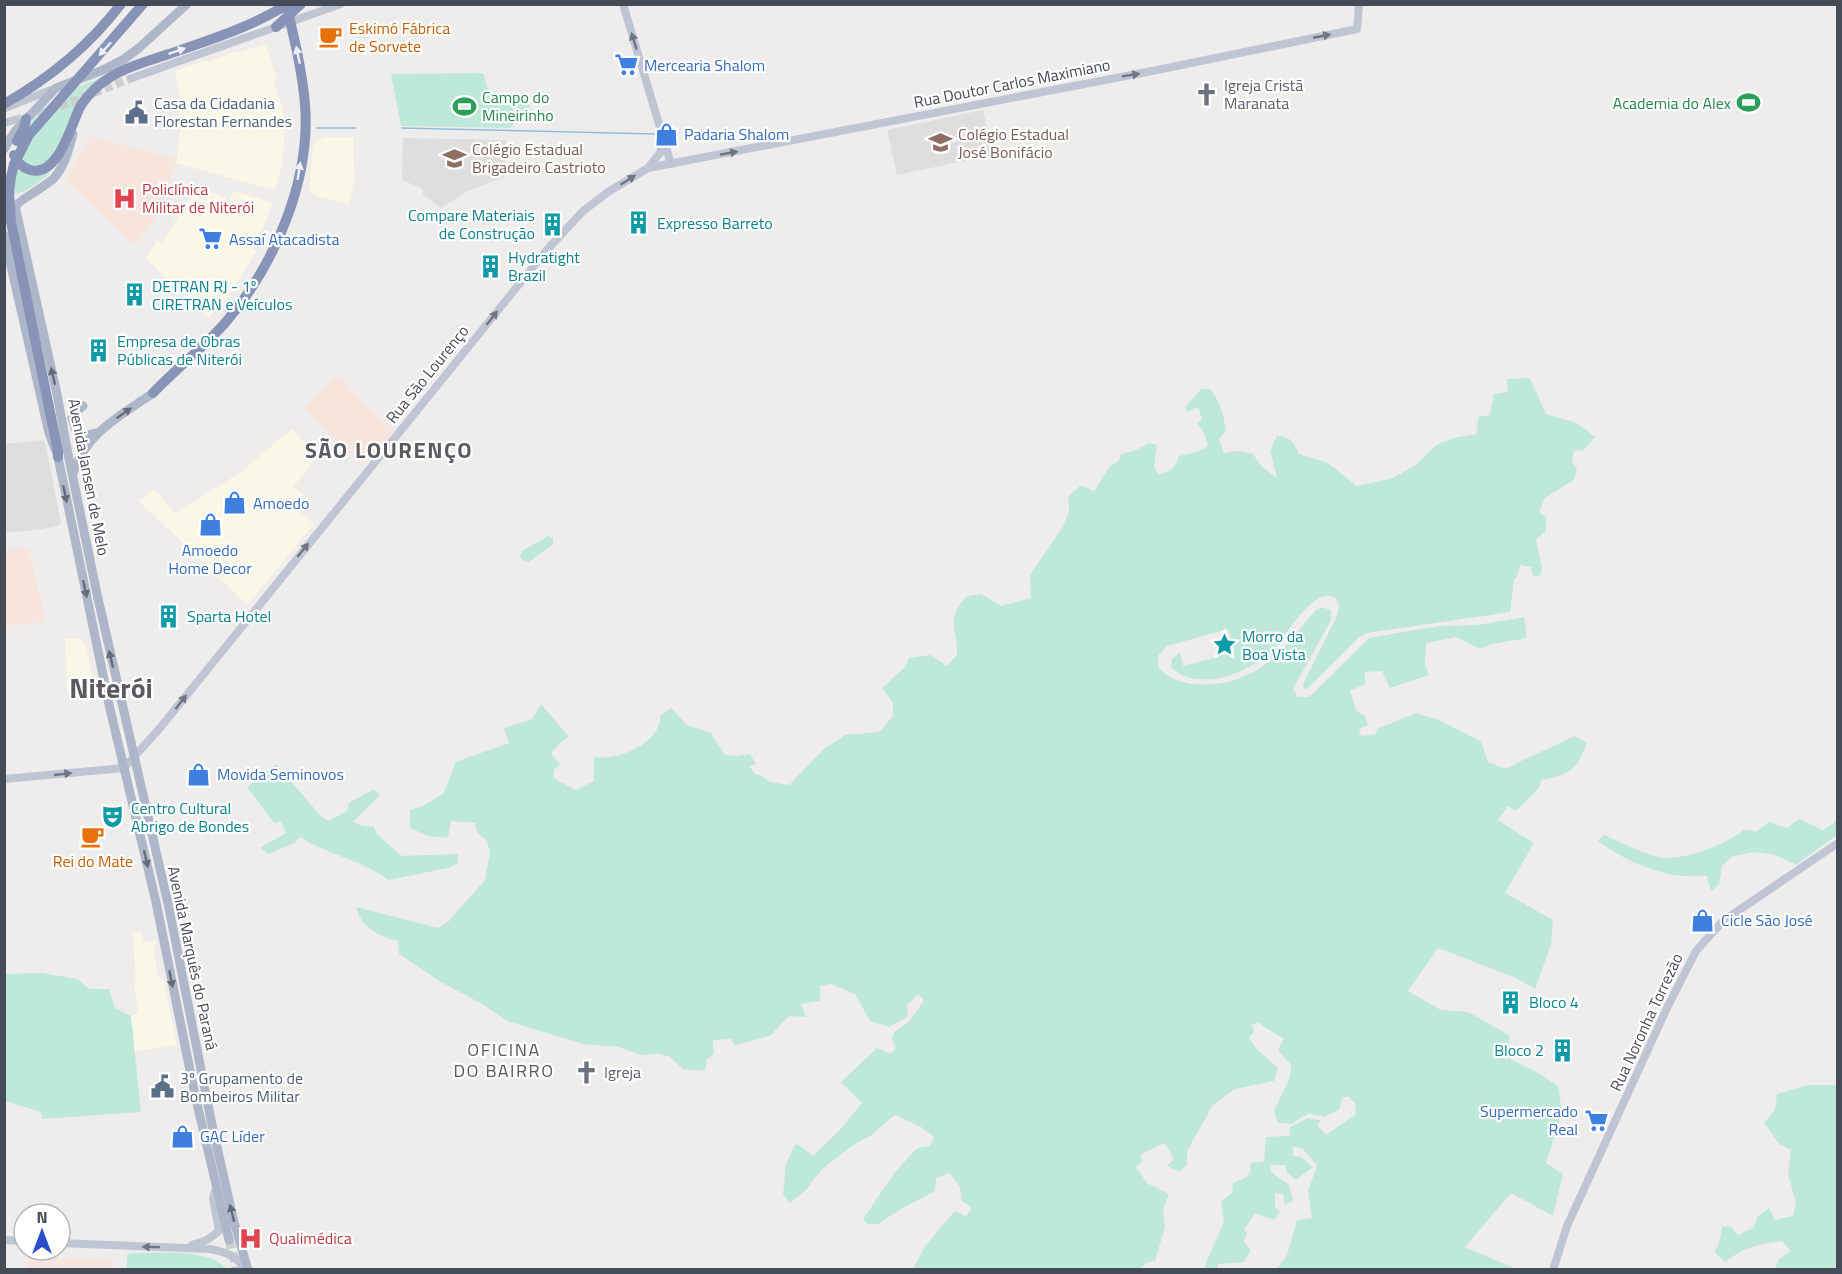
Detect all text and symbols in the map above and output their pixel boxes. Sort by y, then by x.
place label: Eskimó Fábrica de Sorvete [349,16,450,58]
cafe icon: Eskimó Fábrica de Sorvete [318,24,344,50]
one-way arrow [1313,31,1332,40]
one-way arrow [629,32,638,50]
one-way arrow [99,41,112,56]
one-way arrow [293,45,302,64]
one-way arrow [168,46,186,56]
supermarket icon: Mercearia Shalom [613,52,639,78]
street label: Rua Doutor Carlos Maximiano [912,52,1112,114]
place label: Mercearia Shalom [644,53,765,77]
one-way arrow [1121,70,1140,79]
place label: Igreja Cristã Maranata [1224,73,1303,115]
church icon: Igreja Cristã Maranata [1193,81,1219,107]
place label: Campo do Mineirinho [482,85,554,127]
sports icon: Academia do Alex [1736,90,1762,116]
place label: Casa da Cidadania Florestan Fernandes [154,91,292,133]
place label: Academia do Alex [1613,91,1731,115]
sports icon: Campo do Mineirinho [451,93,477,119]
public building icon: Casa da Cidadania Florestan Fernandes [123,99,149,125]
shop icon: Padaria Shalom [653,121,679,147]
place label: Padaria Shalom [684,122,789,146]
place label: Colégio Estadual José Bonifácio [958,122,1069,164]
school or university icon: Colégio Estadual José Bonifácio [927,130,953,156]
place label: Colégio Estadual Brigadeiro Castrioto [472,137,606,179]
school or university icon: Colégio Estadual Brigadeiro Castrioto [441,145,467,171]
one-way arrow [719,148,738,157]
one-way arrow [294,162,303,181]
one-way arrow [620,174,636,185]
place label: Policlínica Militar de Niterói [142,177,254,219]
hospital icon: Policlínica Militar de Niterói [111,185,137,211]
place label: Compare Materiais de Construção [408,203,535,245]
building icon: Expresso Barreto [626,210,652,236]
building icon: Compare Materiais de Construção [540,211,566,237]
place label: Expresso Barreto [657,211,773,235]
supermarket icon: Assaí Atacadista [198,226,224,252]
place label: Assaí Atacadista [229,227,339,251]
place label: Hydratight Brazil [508,245,580,287]
building icon: Hydratight Brazil [477,253,503,279]
place label: DETRAN RJ - 1º CIRETRAN e Veículos [152,274,292,316]
building icon: DETRAN RJ - 1º CIRETRAN e Veículos [121,282,147,308]
one-way arrow [485,310,498,325]
street label: Rua São Lourenço [380,320,474,428]
place label: Empresa de Obras Públicas de Niterói [117,329,242,371]
building icon: Empresa de Obras Públicas de Niterói [86,337,112,363]
one-way arrow [48,367,58,385]
street label: Avenida Jansen de Melo [62,396,116,558]
one-way arrow [116,407,132,419]
district label: SÃO LOURENÇO [305,433,473,467]
one-way arrow [61,485,71,504]
shop icon: Amoedo [222,490,248,516]
place label: Amoedo [253,491,309,515]
shop icon: Amoedo Home Decor [197,512,223,538]
place label: Amoedo Home Decor [168,538,252,580]
one-way arrow [296,543,309,558]
one-way arrow [81,580,90,599]
building icon: Sparta Hotel [156,603,182,629]
place label: Sparta Hotel [187,604,271,628]
place label: Morro da Boa Vista [1242,624,1306,666]
place icon: Morro da Boa Vista [1211,632,1237,658]
one-way arrow [106,649,116,668]
district label: Niterói [69,666,153,709]
one-way arrow [174,695,186,710]
shop icon: Movida Seminovos [186,761,212,787]
place label: Movida Seminovos [217,762,344,786]
one-way arrow [53,769,72,779]
place label: Centro Cultural Abrigo de Bondes [131,796,249,838]
theatre icon: Centro Cultural Abrigo de Bondes [100,804,126,830]
cafe icon: Rei do Mate [80,823,106,849]
place label: Rei do Mate [53,849,133,873]
one-way arrow [141,850,151,868]
street label: Avenida Marquês do Paraná [162,864,224,1052]
shop icon: Cicle São José [1690,907,1716,933]
place label: Cicle São José [1721,908,1813,932]
street label: Rua Noronha Torrezão [1603,949,1689,1095]
one-way arrow [167,970,176,989]
building icon: Bloco 4 [1498,989,1524,1015]
place label: Bloco 4 [1529,990,1579,1014]
district label: OFICINA DO BAIRRO [453,1036,555,1084]
building icon: Bloco 2 [1549,1037,1575,1063]
place label: Bloco 2 [1494,1038,1544,1062]
church icon: Igreja [573,1059,599,1085]
place label: Igreja [604,1060,641,1084]
place label: 3º Grupamento de Bombeiros Militar [180,1066,303,1108]
public building icon: 3º Grupamento de Bombeiros Militar [149,1074,175,1100]
place label: Supermercado Real [1480,1099,1578,1141]
supermarket icon: Supermercado Real [1583,1107,1609,1133]
shop icon: GAC Líder [169,1123,195,1149]
place label: GAC Líder [200,1124,265,1148]
north arrow [12,1202,72,1262]
one-way arrow [227,1204,237,1222]
text: N [36,1205,48,1229]
hospital icon: Qualimédica [238,1225,264,1251]
place label: Qualimédica [269,1226,352,1250]
one-way arrow [141,1242,160,1251]

